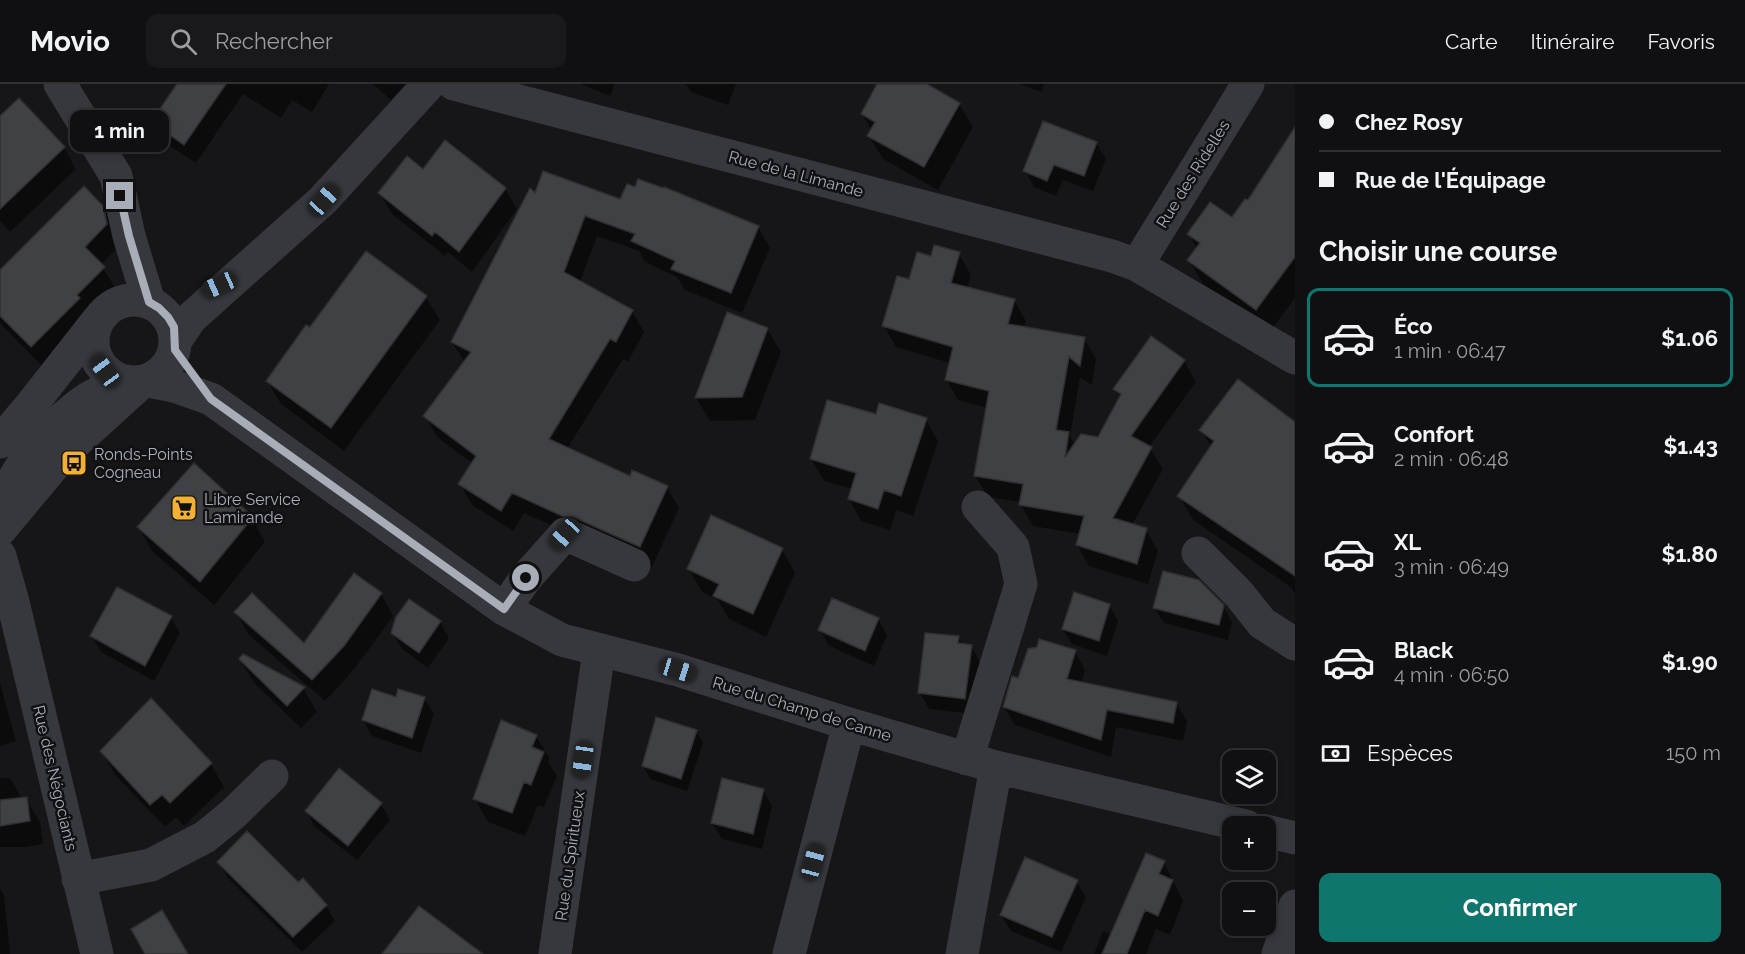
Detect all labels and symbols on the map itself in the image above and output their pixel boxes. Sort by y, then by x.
callout: 1 min [70,109,170,151]
street label: Rue des Ridelles [1152,116,1234,231]
street label: Rue de la Limande [727,147,865,201]
car [305,181,343,219]
route end [106,182,133,209]
car [199,269,239,301]
car [87,351,123,391]
place label: Ronds-Points Cogneau [94,445,193,482]
bus stop icon: Ronds-Points Cogneau [59,448,89,478]
place label: Libre Service Lamirande [204,490,300,527]
supermarket icon: Libre Service Lamirande [169,493,199,523]
car [546,515,584,553]
route start [512,564,539,591]
car [658,656,698,684]
street label: Rue du Champ de Canne [710,673,894,745]
street label: Rue des Négociants [29,703,81,853]
car [572,741,594,779]
street label: Rue du Spiritueux [551,790,589,922]
car [800,842,826,882]

